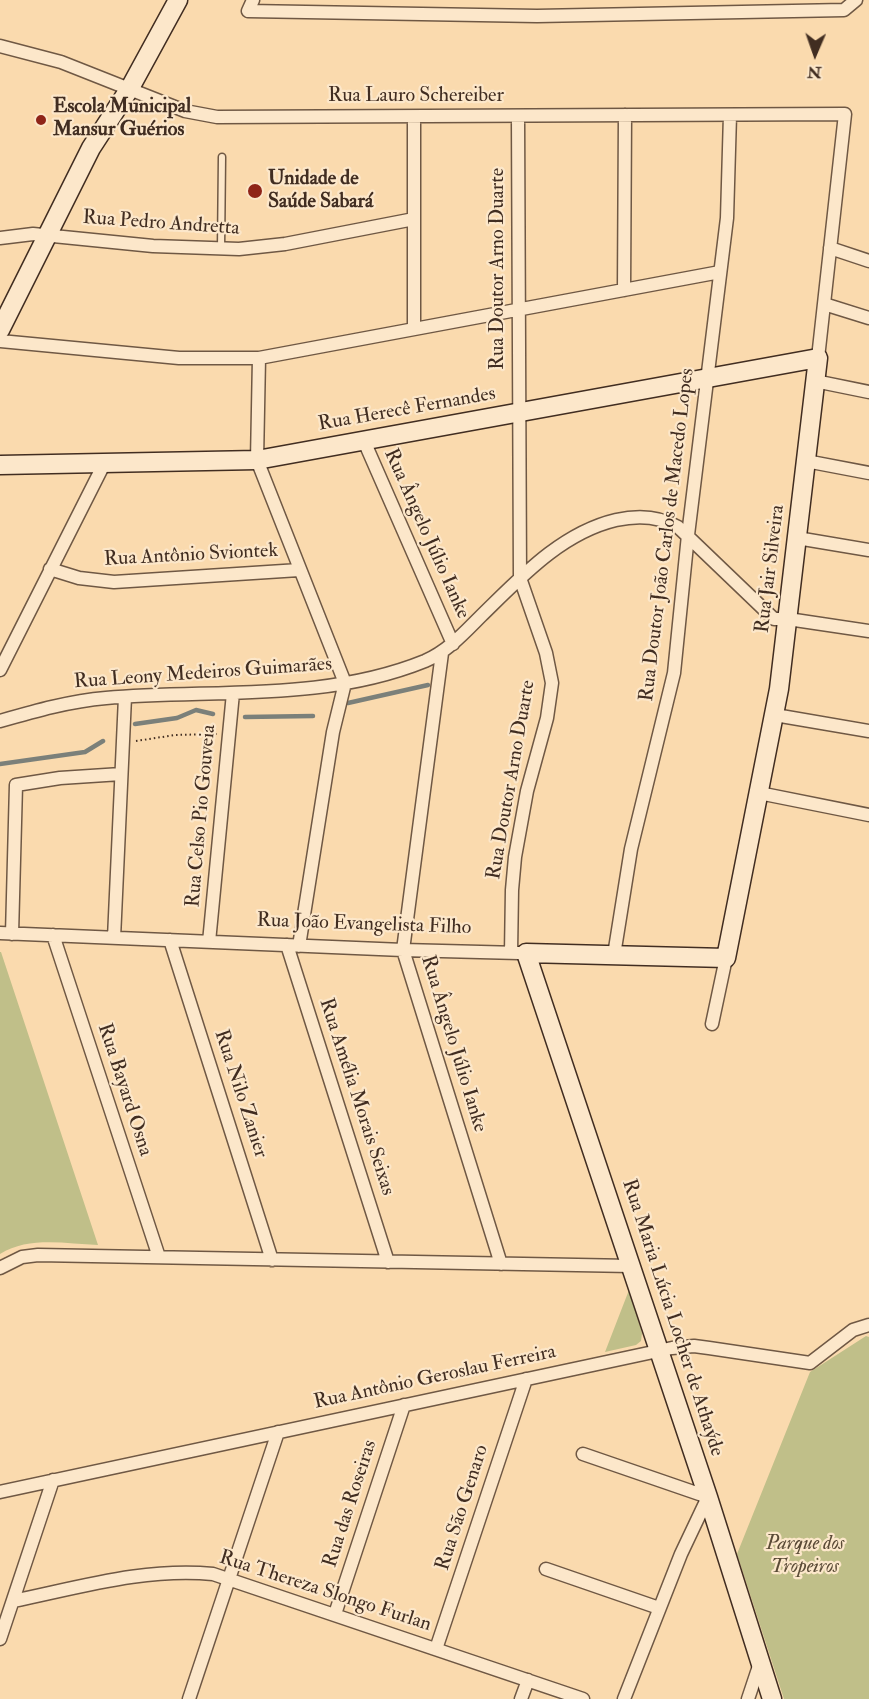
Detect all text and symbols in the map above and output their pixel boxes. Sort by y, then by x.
north arrow [785,24,845,84]
text: N [807,62,822,82]
street label: Rua Lauro Schereiber [328,85,504,109]
place label: Escola Municipal Mansur Guérios [53,96,191,143]
marker: Escola Municipal Mansur Guérios [34,113,48,127]
place label: Unidade de Saúde Sabará [268,168,373,215]
street label: Rua Doutor Arno Duarte [487,168,511,370]
marker: Unidade de Saúde Sabará [246,182,264,200]
street label: Rua Pedro Andretta [82,207,240,241]
street label: Rua Doutor João Carlos de Macedo Lopes [636,367,700,703]
street label: Rua Herecê Fernandes [317,383,497,437]
street label: Rua Ângelo Júlio Ianke [378,445,474,623]
street label: Rua Jair Silveira [751,504,791,634]
street label: Rua Antônio Sviontek [103,539,279,573]
street label: Rua Leony Medeiros Guimarães [73,653,333,695]
street label: Rua Doutor Arno Duarte [483,678,541,882]
street label: Rua Celso Pio Gouveia [182,724,222,908]
street label: Rua João Evangelista Filho [256,909,472,941]
street label: Rua Ângelo Júlio Ianke [415,953,491,1135]
street label: Rua Amélia Morais Seixas [313,995,399,1199]
street label: Rua Bayard Osna [91,1021,157,1159]
street label: Rua Nilo Zanier [208,1027,272,1161]
street label: Rua Maria Lúcia Locher de Athaýde [616,1176,728,1460]
street label: Rua Antônio Geroslau Ferreira [312,1341,558,1415]
street label: Rua das Roseiras [319,1437,383,1571]
street label: Rua São Genaro [431,1442,495,1574]
park label: Parque dos Tropeiros [766,1533,844,1580]
street label: Rua Thereza Slongo Furlan [216,1546,434,1638]

